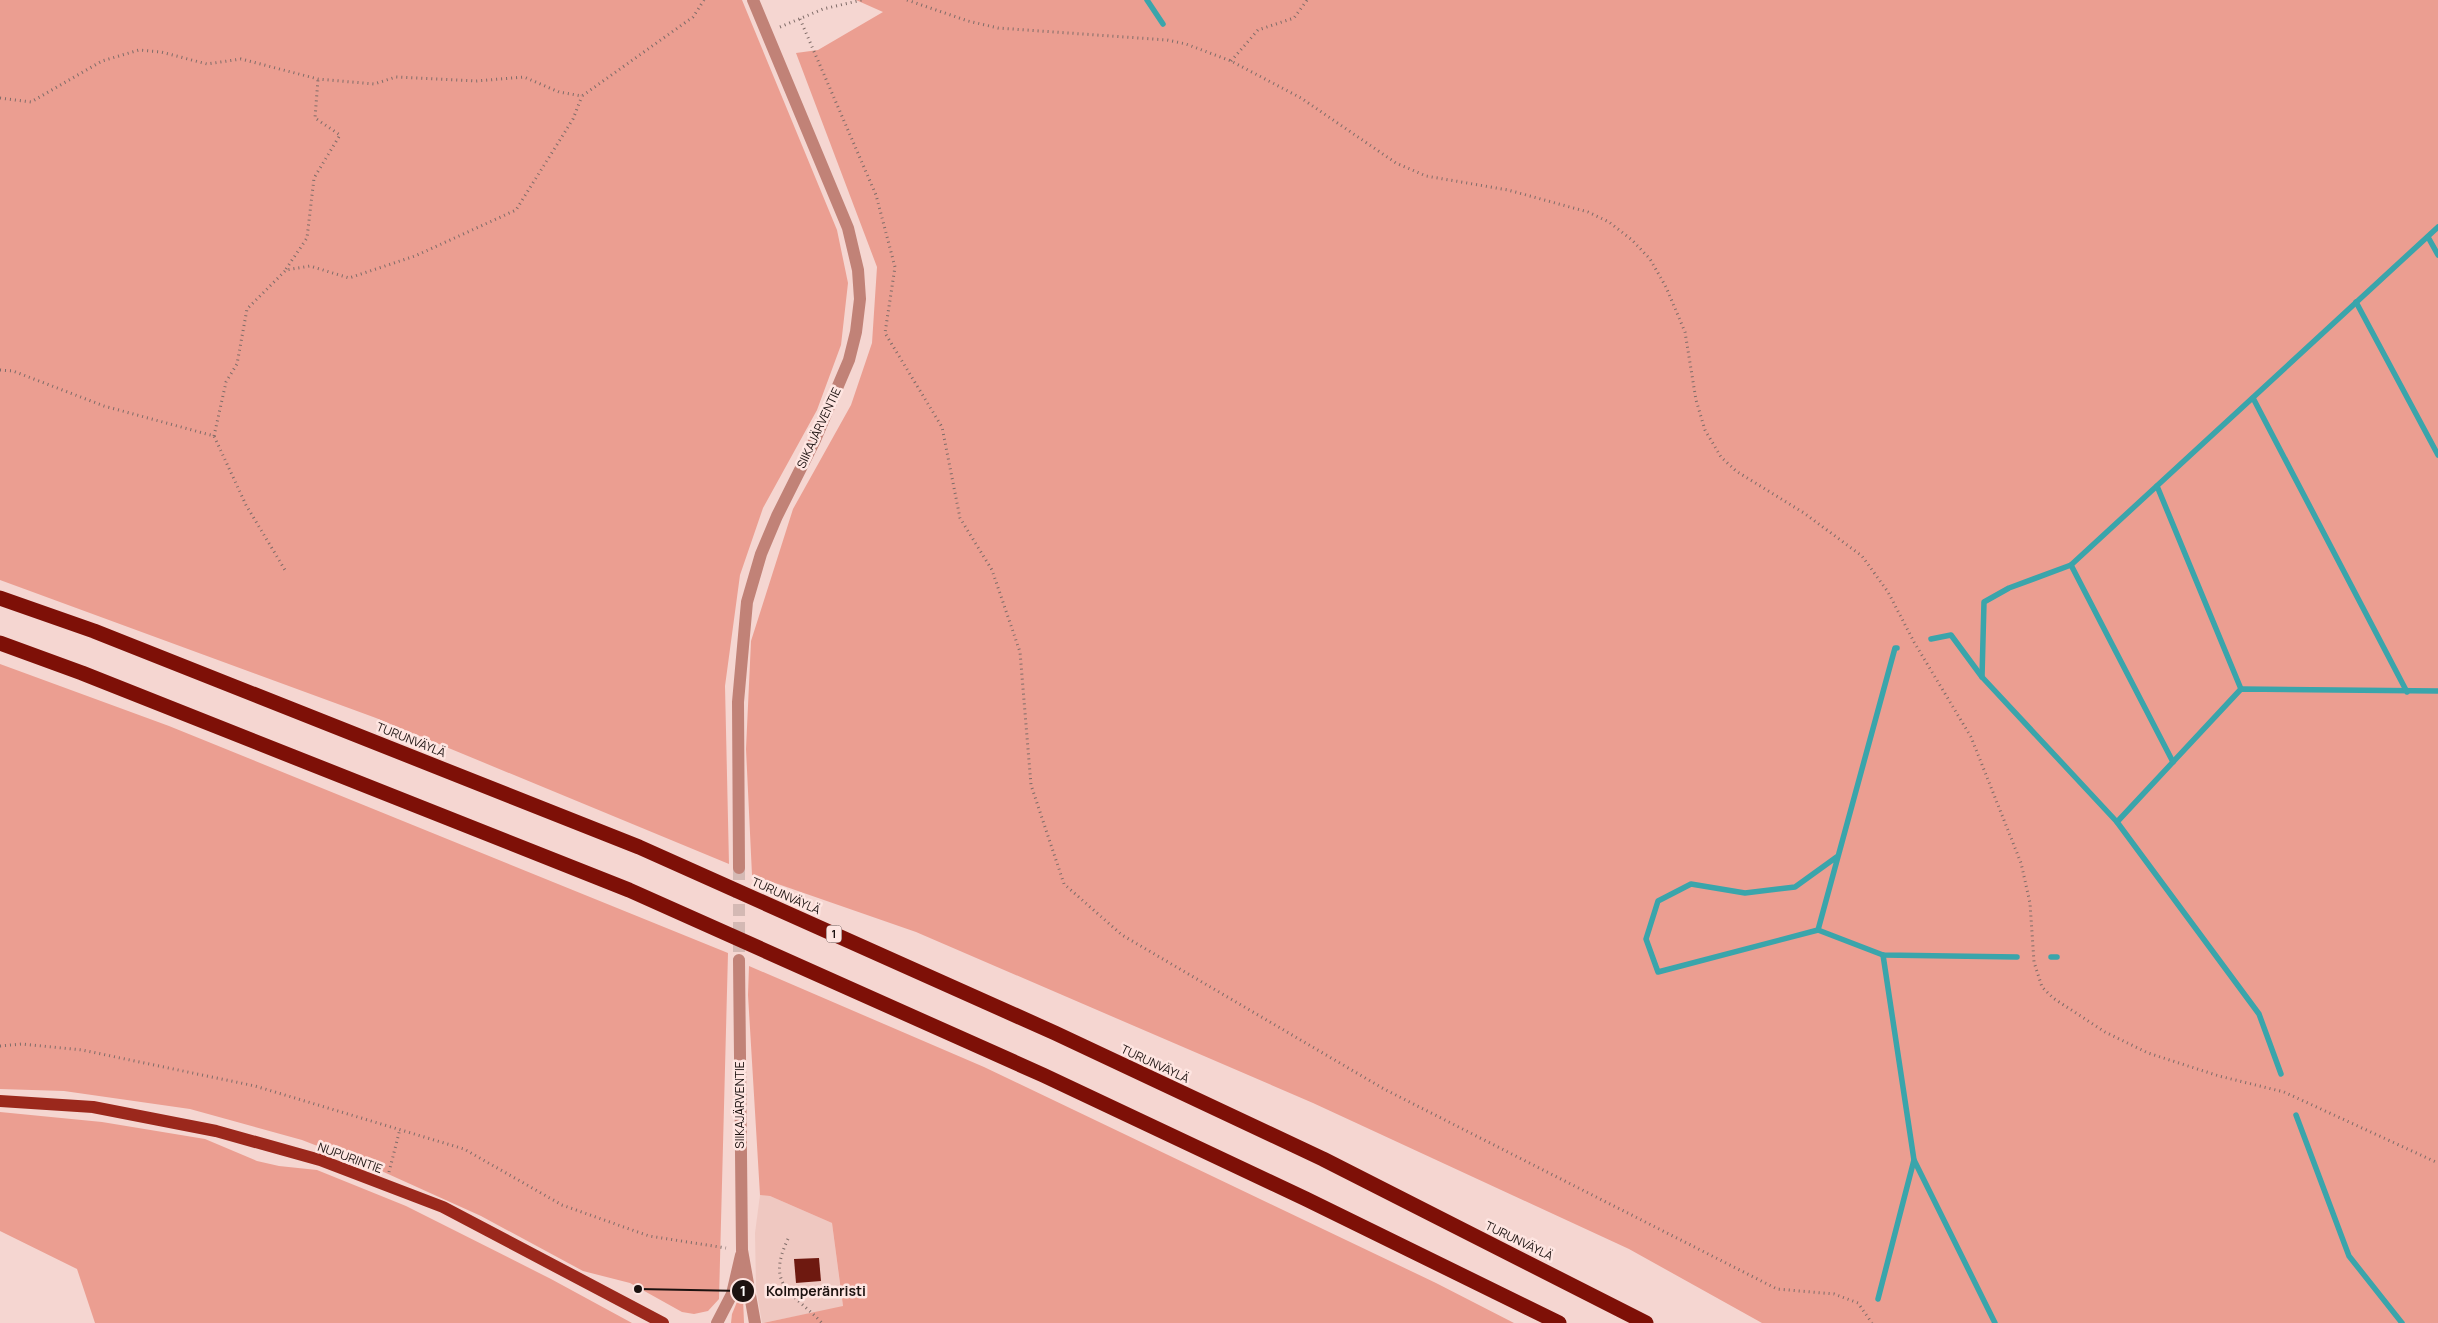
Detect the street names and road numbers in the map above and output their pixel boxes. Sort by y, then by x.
street label: SIIKAJÄRVENTIE [792,384,845,471]
street label: TURUNVÄYLÄ [374,718,449,761]
street label: TURUNVÄYLÄ [749,873,824,918]
road number: 1 [826,926,842,942]
street label: TURUNVÄYLÄ [1118,1040,1192,1087]
street label: SIIKAJÄRVENTIE [731,1061,748,1149]
street label: NUPURINTIE [315,1138,385,1177]
street label: TURUNVÄYLÄ [1482,1217,1556,1264]

